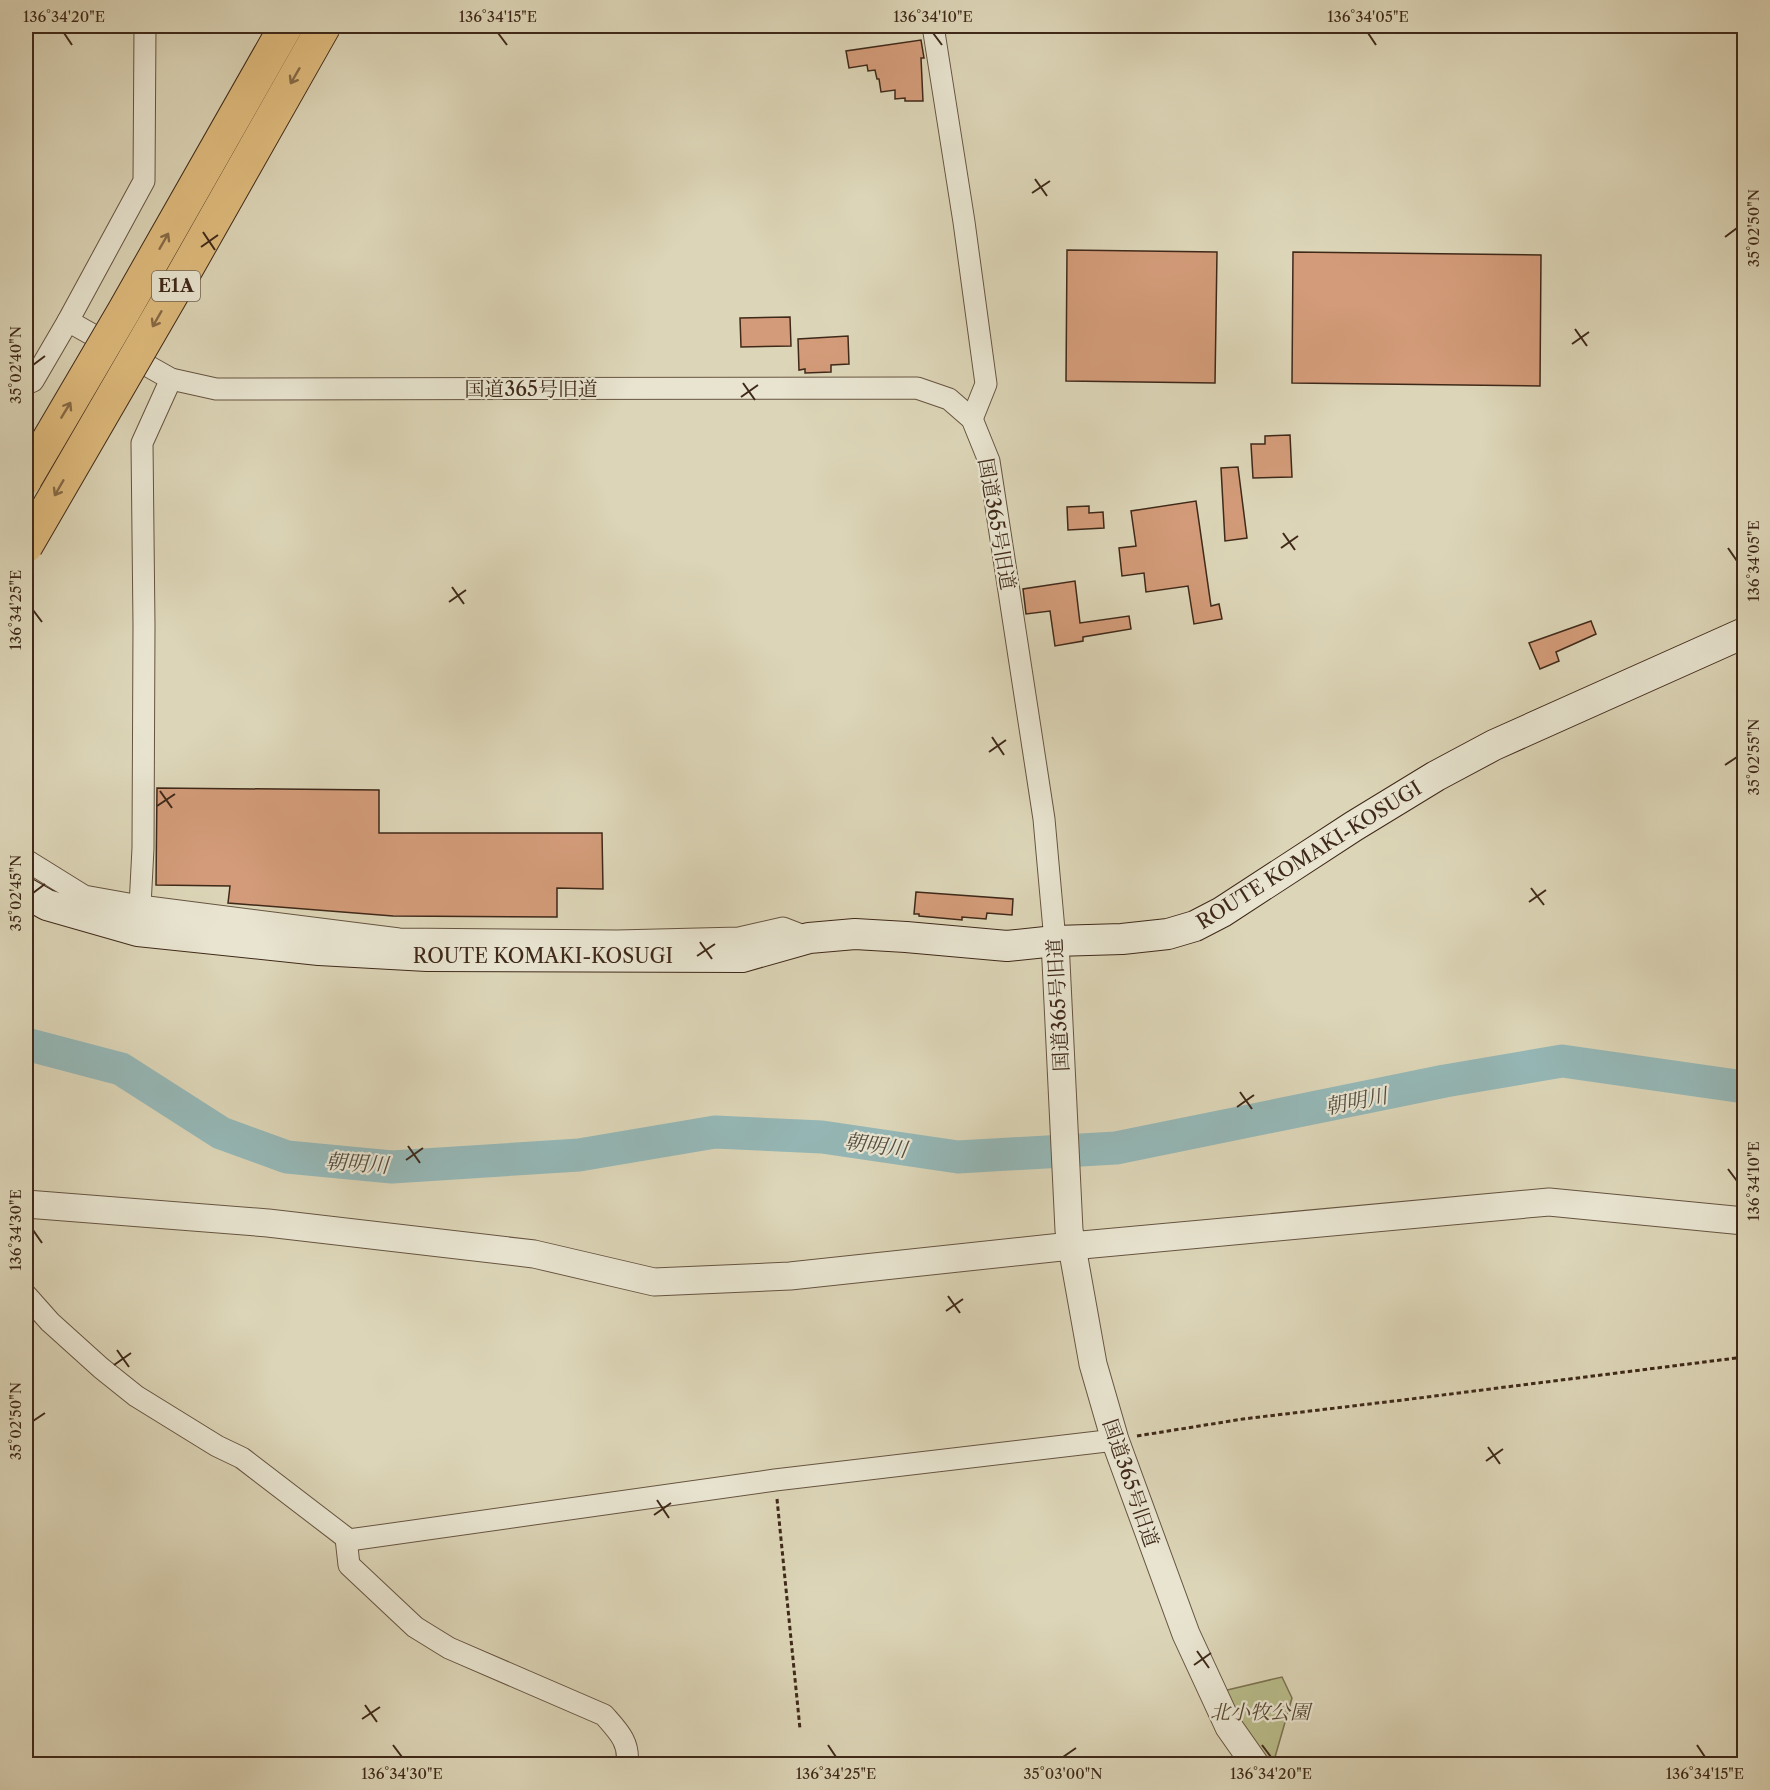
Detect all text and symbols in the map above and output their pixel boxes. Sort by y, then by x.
text: 136°34'20"E [23,7,105,26]
text: 136°34'15"E [459,7,537,26]
text: 136°34'10"E [893,7,973,26]
text: 136°34'05"E [1327,7,1409,26]
one-way arrow [289,67,300,85]
text: 35°02'50"N [1744,189,1763,267]
one-way arrow [158,233,170,250]
road number: E1A [152,271,200,301]
one-way arrow [151,310,163,327]
text: 35°02'40"N [6,326,25,404]
street label: 国道365号旧道 [464,377,598,401]
one-way arrow [60,402,72,419]
street label: 国道365号旧道 [974,456,1020,592]
one-way arrow [53,479,65,496]
text: 136°34'05"E [1744,520,1763,602]
text: 136°34'25"E [6,570,25,650]
text: 35°02'55"N [1744,719,1763,795]
street label: ROUTE KOMAKI-KOSUGI [1192,776,1426,934]
text: 35°02'45"N [6,855,25,931]
street label: 国道365号旧道 [1043,938,1073,1072]
street label: ROUTE KOMAKI-KOSUGI [413,944,673,968]
water label: 朝明川 [1323,1082,1391,1119]
water label: 朝明川 [843,1128,911,1162]
text: 136°34'10"E [1744,1141,1763,1221]
water label: 朝明川 [325,1148,391,1178]
text: 136°34'30"E [6,1189,25,1271]
text: 35°02'50"N [6,1382,25,1460]
street label: 国道365号旧道 [1098,1416,1164,1550]
park label: 北小牧公園 [1210,1700,1313,1724]
text: 136°34'30"E [361,1764,443,1783]
text: 136°34'25"E [796,1764,876,1783]
text: 35°03'00"N [1023,1764,1103,1783]
text: 136°34'20"E [1230,1764,1312,1783]
text: 136°34'15"E [1666,1764,1744,1783]

